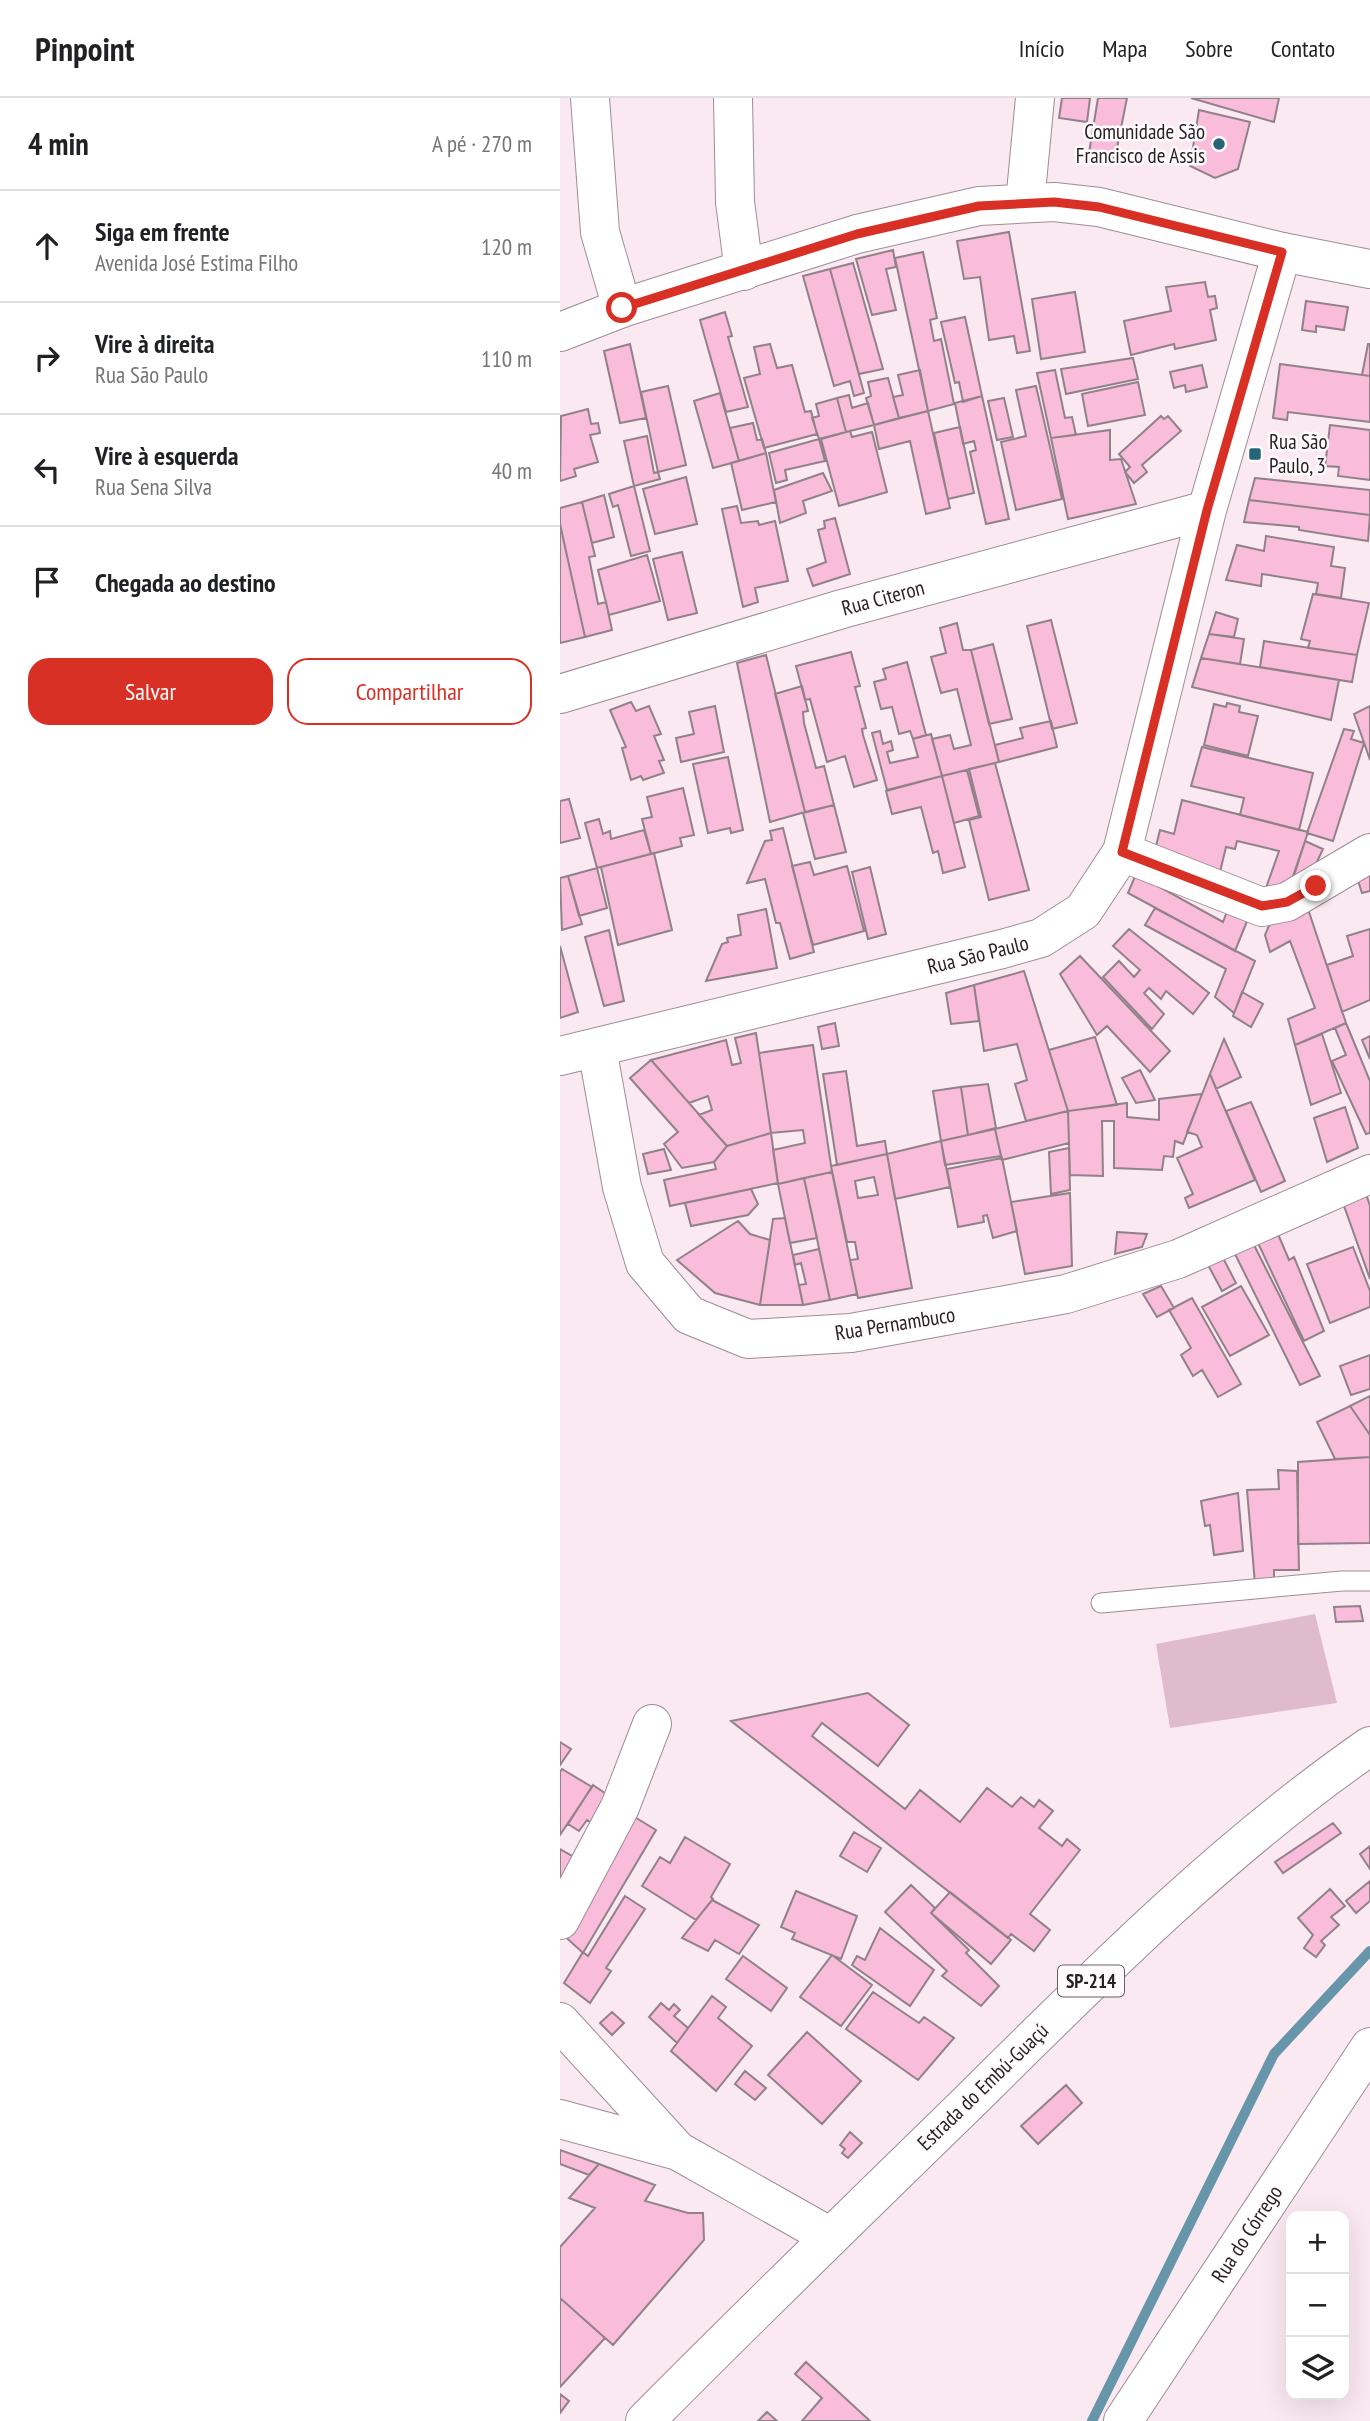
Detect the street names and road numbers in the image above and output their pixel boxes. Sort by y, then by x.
street label: Rua Citeron [839,574,927,621]
street label: Rua São Paulo [924,929,1031,980]
street label: Rua Pernambuco [833,1301,957,1346]
road number: SP-214 [1058,1966,1124,1996]
street label: Estrada do Embú-Guaçú [911,2017,1054,2156]
street label: Rua do Córrego [1205,2180,1288,2288]

